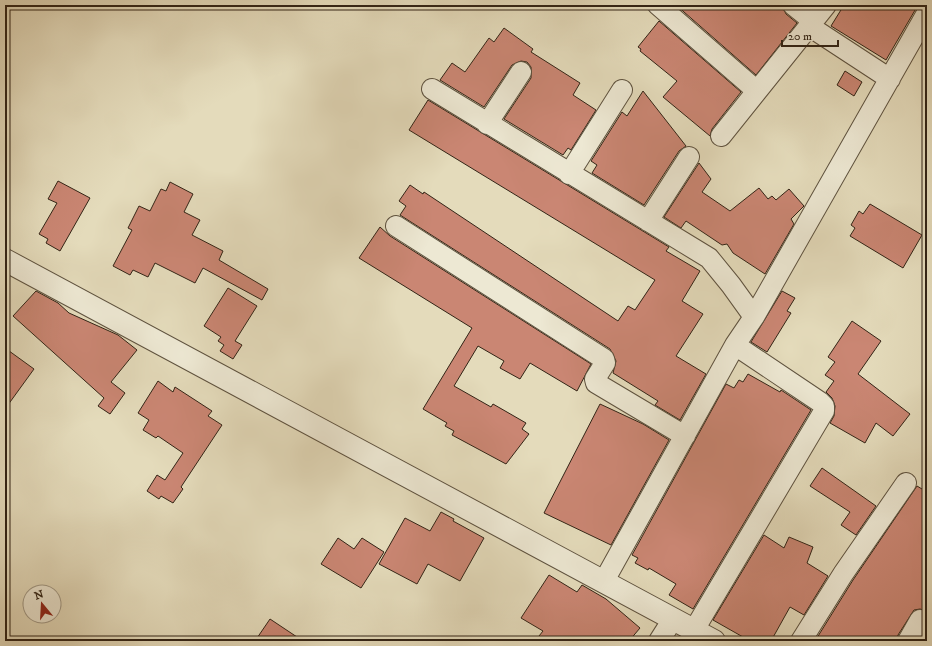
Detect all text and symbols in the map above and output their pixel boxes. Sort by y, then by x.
scale bar [782,22,838,48]
text: 20 m [788,29,812,44]
north arrow [22,584,62,624]
text: N [33,587,46,603]

